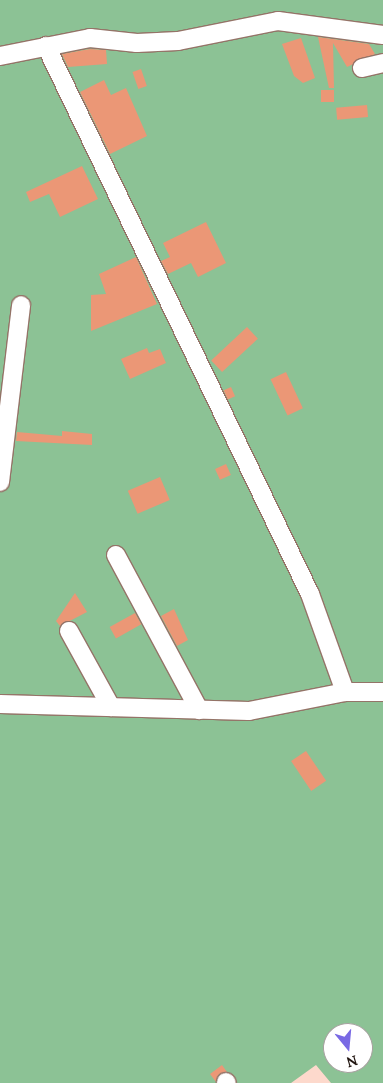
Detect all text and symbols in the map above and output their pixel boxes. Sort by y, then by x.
north arrow [323,1023,373,1073]
text: N [344,1051,360,1072]

